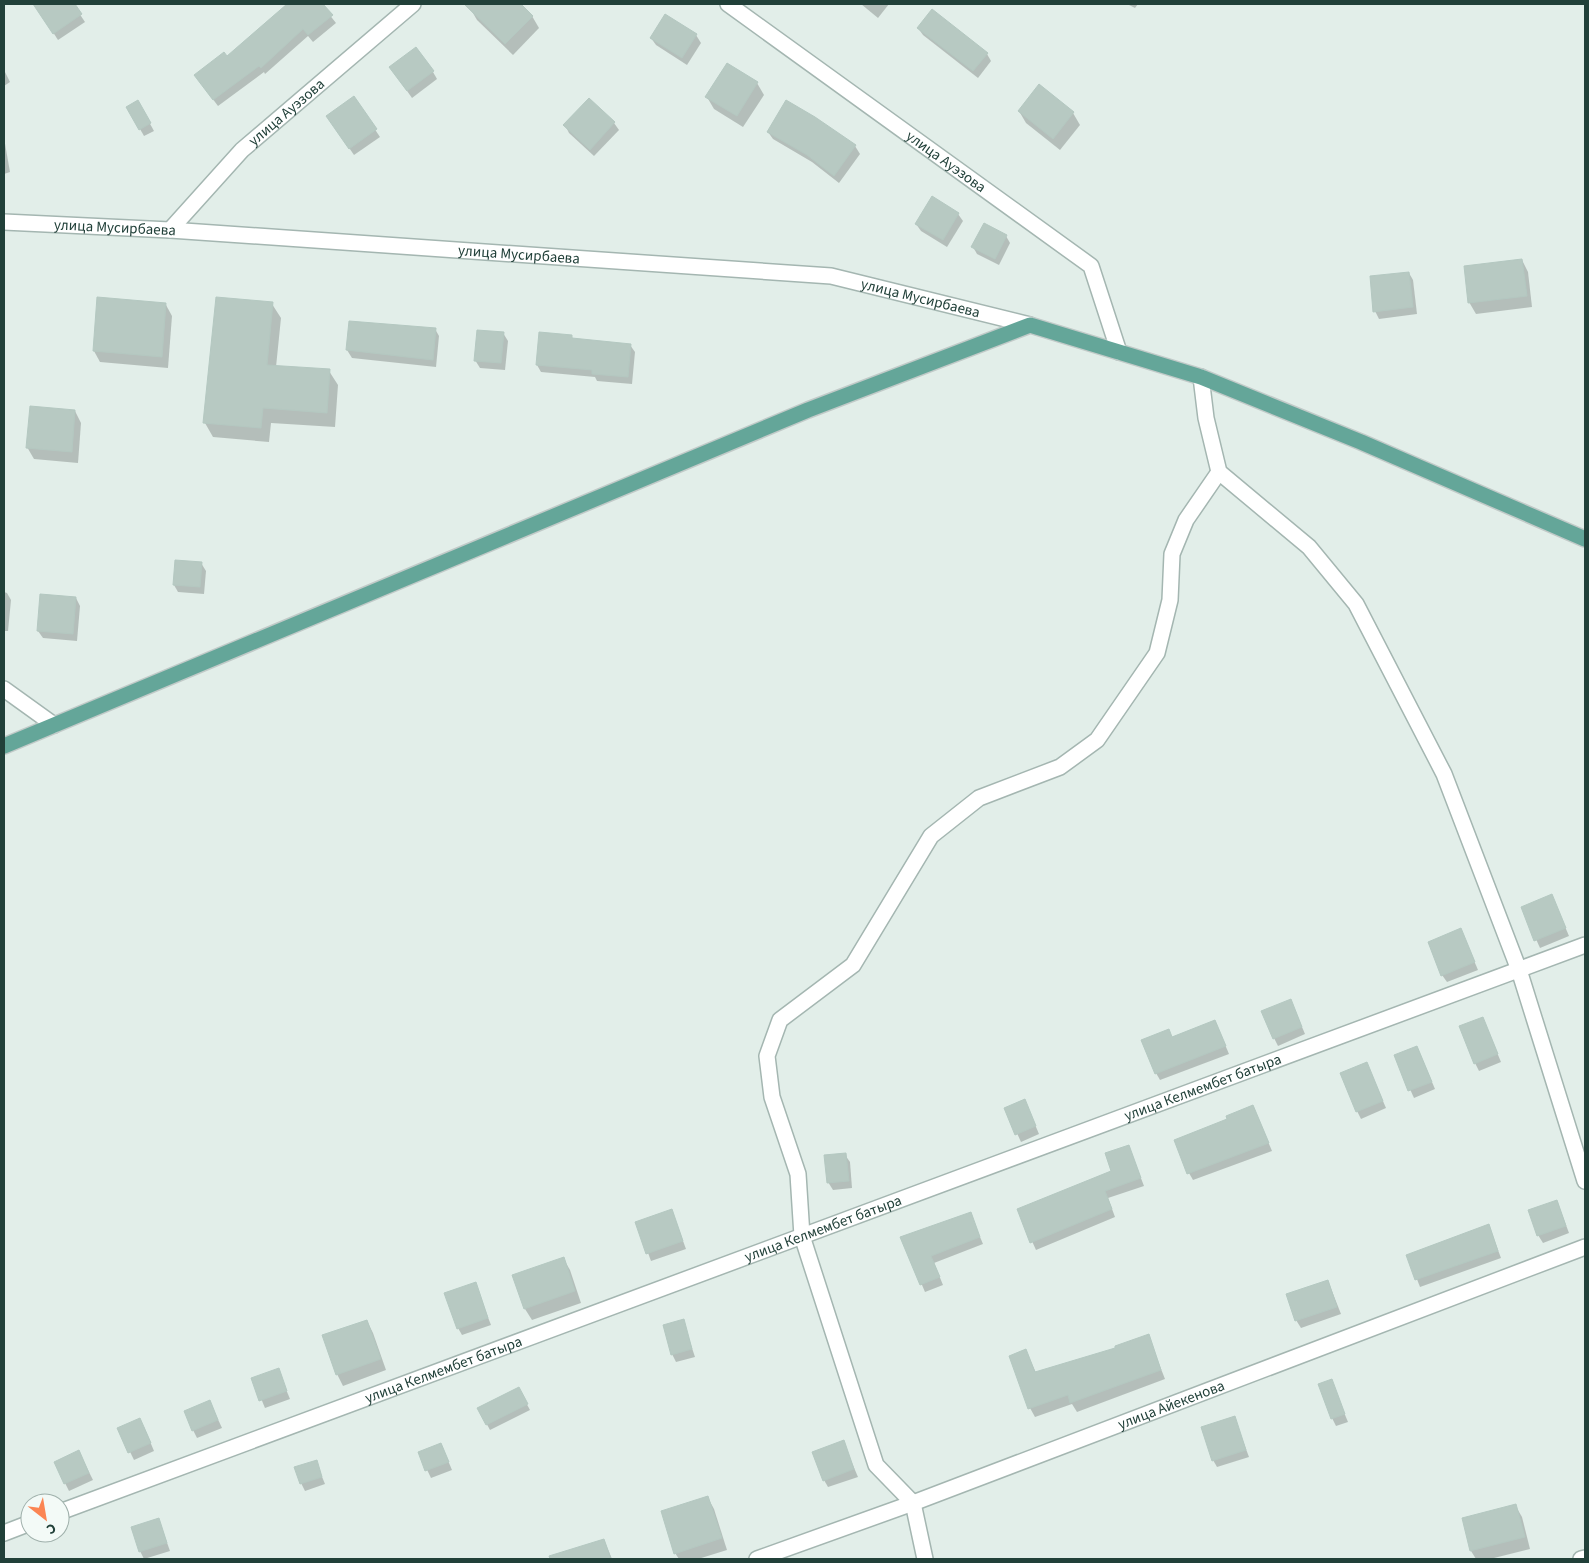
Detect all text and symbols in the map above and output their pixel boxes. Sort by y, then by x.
street label: улица Ауэзова [244,74,329,151]
street label: улица Ауэзова [902,125,990,197]
street label: улица Мусирбаева [53,214,177,241]
street label: улица Мусирбаева [457,240,581,269]
street label: улица Мусирбаева [859,273,982,323]
street label: улица Келмембет батыра [1121,1048,1284,1126]
street label: улица Келмембет батыра [741,1190,905,1267]
street label: улица Келмембет батыра [362,1331,525,1408]
street label: улица Айекенова [1115,1375,1228,1435]
north arrow [20,1493,70,1543]
text: С [43,1518,60,1539]

